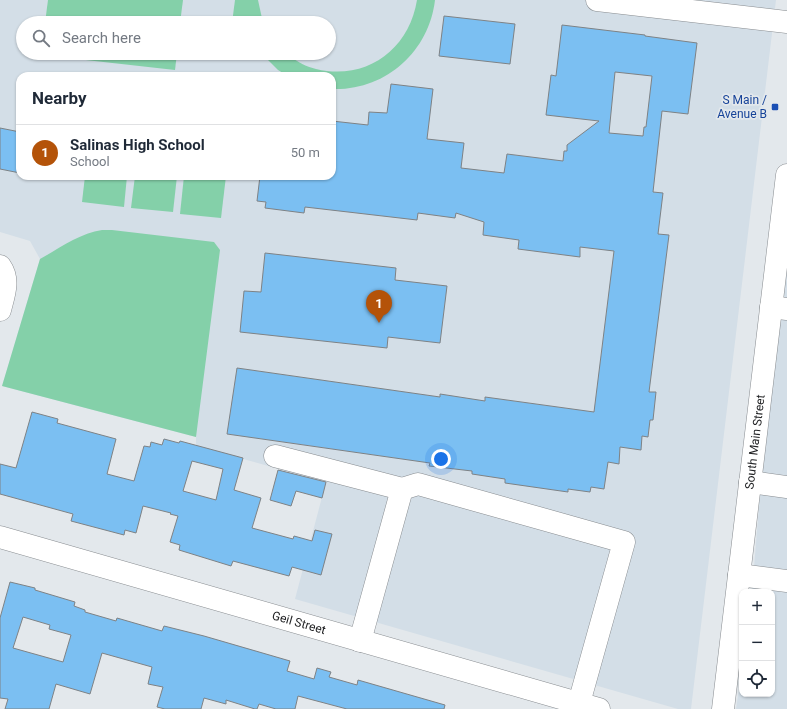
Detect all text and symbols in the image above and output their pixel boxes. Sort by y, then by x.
search box [16,16,336,60]
icon: search [30,27,52,49]
text: Search here [62,29,141,47]
text: Nearby [32,88,87,108]
place label: S Main / Avenue B [717,93,767,121]
marker: S Main / Avenue B [770,102,780,112]
text: Salinas High School [70,136,205,154]
text: 1 [41,145,49,160]
text: 50 m [291,145,320,160]
text: School [70,154,110,169]
pin: 1 [366,290,392,323]
street label: South Main Street [742,394,768,490]
your location [431,449,451,469]
map controls [739,589,775,697]
button: + [739,589,775,625]
street label: Geil Street [271,609,327,637]
button: − [739,625,775,661]
button: locate [739,661,775,697]

